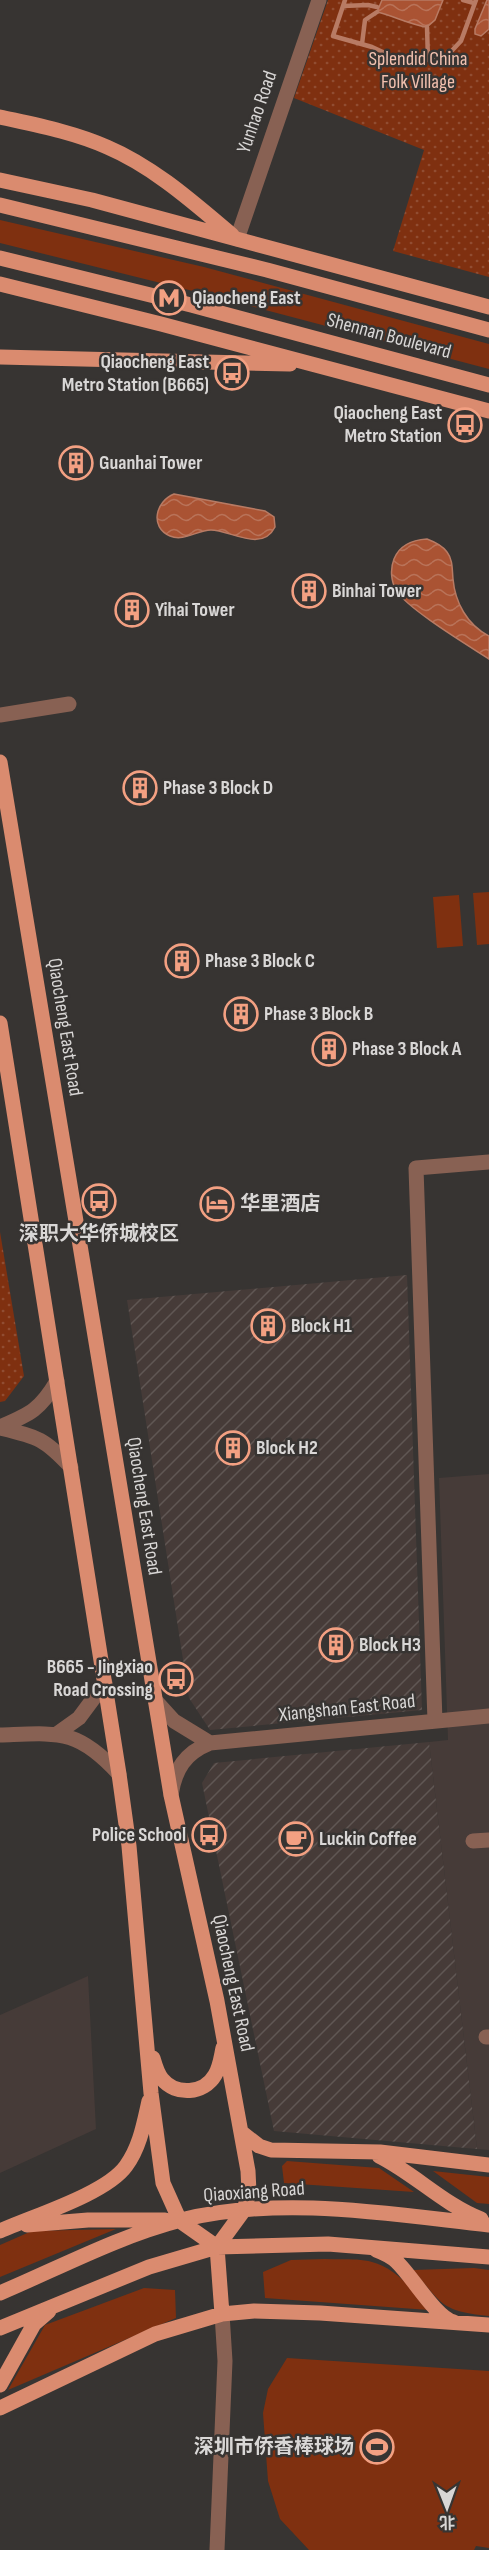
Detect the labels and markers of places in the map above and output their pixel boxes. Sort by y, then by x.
metro station icon: Qiaocheng East [151,280,187,316]
place label: Qiaocheng East [192,286,301,310]
place label: Qiaocheng East Metro Station (B665) [62,350,209,397]
bus stop icon: Qiaocheng East Metro Station (B665) [214,355,250,391]
place label: Qiaocheng East Metro Station [333,401,442,448]
bus stop icon: Qiaocheng East Metro Station [447,407,483,443]
building icon: Guanhai Tower [58,445,94,481]
place label: Guanhai Tower [99,451,202,475]
building icon: Binhai Tower [291,573,327,609]
place label: Binhai Tower [332,579,422,603]
building icon: Yihai Tower [114,592,150,628]
place label: Yihai Tower [155,598,235,622]
building icon: Phase 3 Block D [122,770,158,806]
place label: Phase 3 Block D [163,776,273,800]
building icon: Phase 3 Block C [164,943,200,979]
place label: Phase 3 Block C [205,949,315,973]
building icon: Phase 3 Block B [223,996,259,1032]
place label: Phase 3 Block B [264,1002,373,1026]
building icon: Phase 3 Block A [311,1031,347,1067]
place label: Phase 3 Block A [352,1037,462,1061]
bus stop icon: 深职大华侨城校区 [81,1183,117,1219]
hotel icon: 华里酒店 [199,1186,235,1222]
place label: 华里酒店 [240,1192,320,1216]
place label: 深职大华侨城校区 [19,1222,179,1246]
building icon: Block H1 [250,1308,286,1344]
place label: Block H1 [291,1314,352,1338]
building icon: Block H2 [215,1430,251,1466]
place label: Block H2 [256,1436,318,1460]
building icon: Block H3 [318,1627,354,1663]
place label: Block H3 [359,1633,421,1657]
place label: B665 - Jingxiao Road Crossing [47,1655,154,1702]
bus stop icon: B665 - Jingxiao Road Crossing [158,1661,194,1697]
bus stop icon: Police School [191,1817,227,1853]
cafe icon: Luckin Coffee [278,1821,314,1857]
place label: Police School [92,1823,186,1847]
place label: Luckin Coffee [319,1827,417,1851]
sports icon: 深圳市侨香棒球场 [359,2429,395,2465]
place label: 深圳市侨香棒球场 [194,2435,354,2459]

